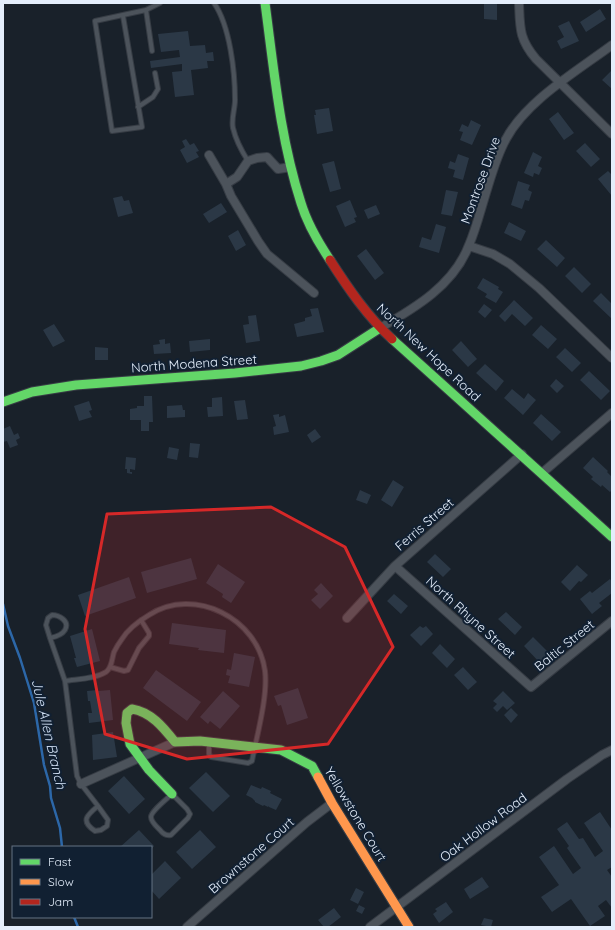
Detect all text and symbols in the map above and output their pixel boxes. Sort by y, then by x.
street label: Montrose Drive [457,134,503,226]
street label: North New Hope Road [374,300,484,404]
street label: North Modena Street [131,351,257,375]
street label: Ferris Street [391,494,457,554]
street label: North Rhyne Street [423,573,519,661]
street label: Baltic Street [531,616,597,674]
water label: Jule Allen Branch [28,677,71,792]
street label: Yellowstone Court [321,764,391,864]
street label: Oak Hollow Road [436,789,530,865]
street label: Brownstone Court [205,813,297,897]
legend [12,846,152,918]
text: Fast [48,854,72,869]
text: Slow [48,874,74,889]
text: Jam [48,894,73,909]

